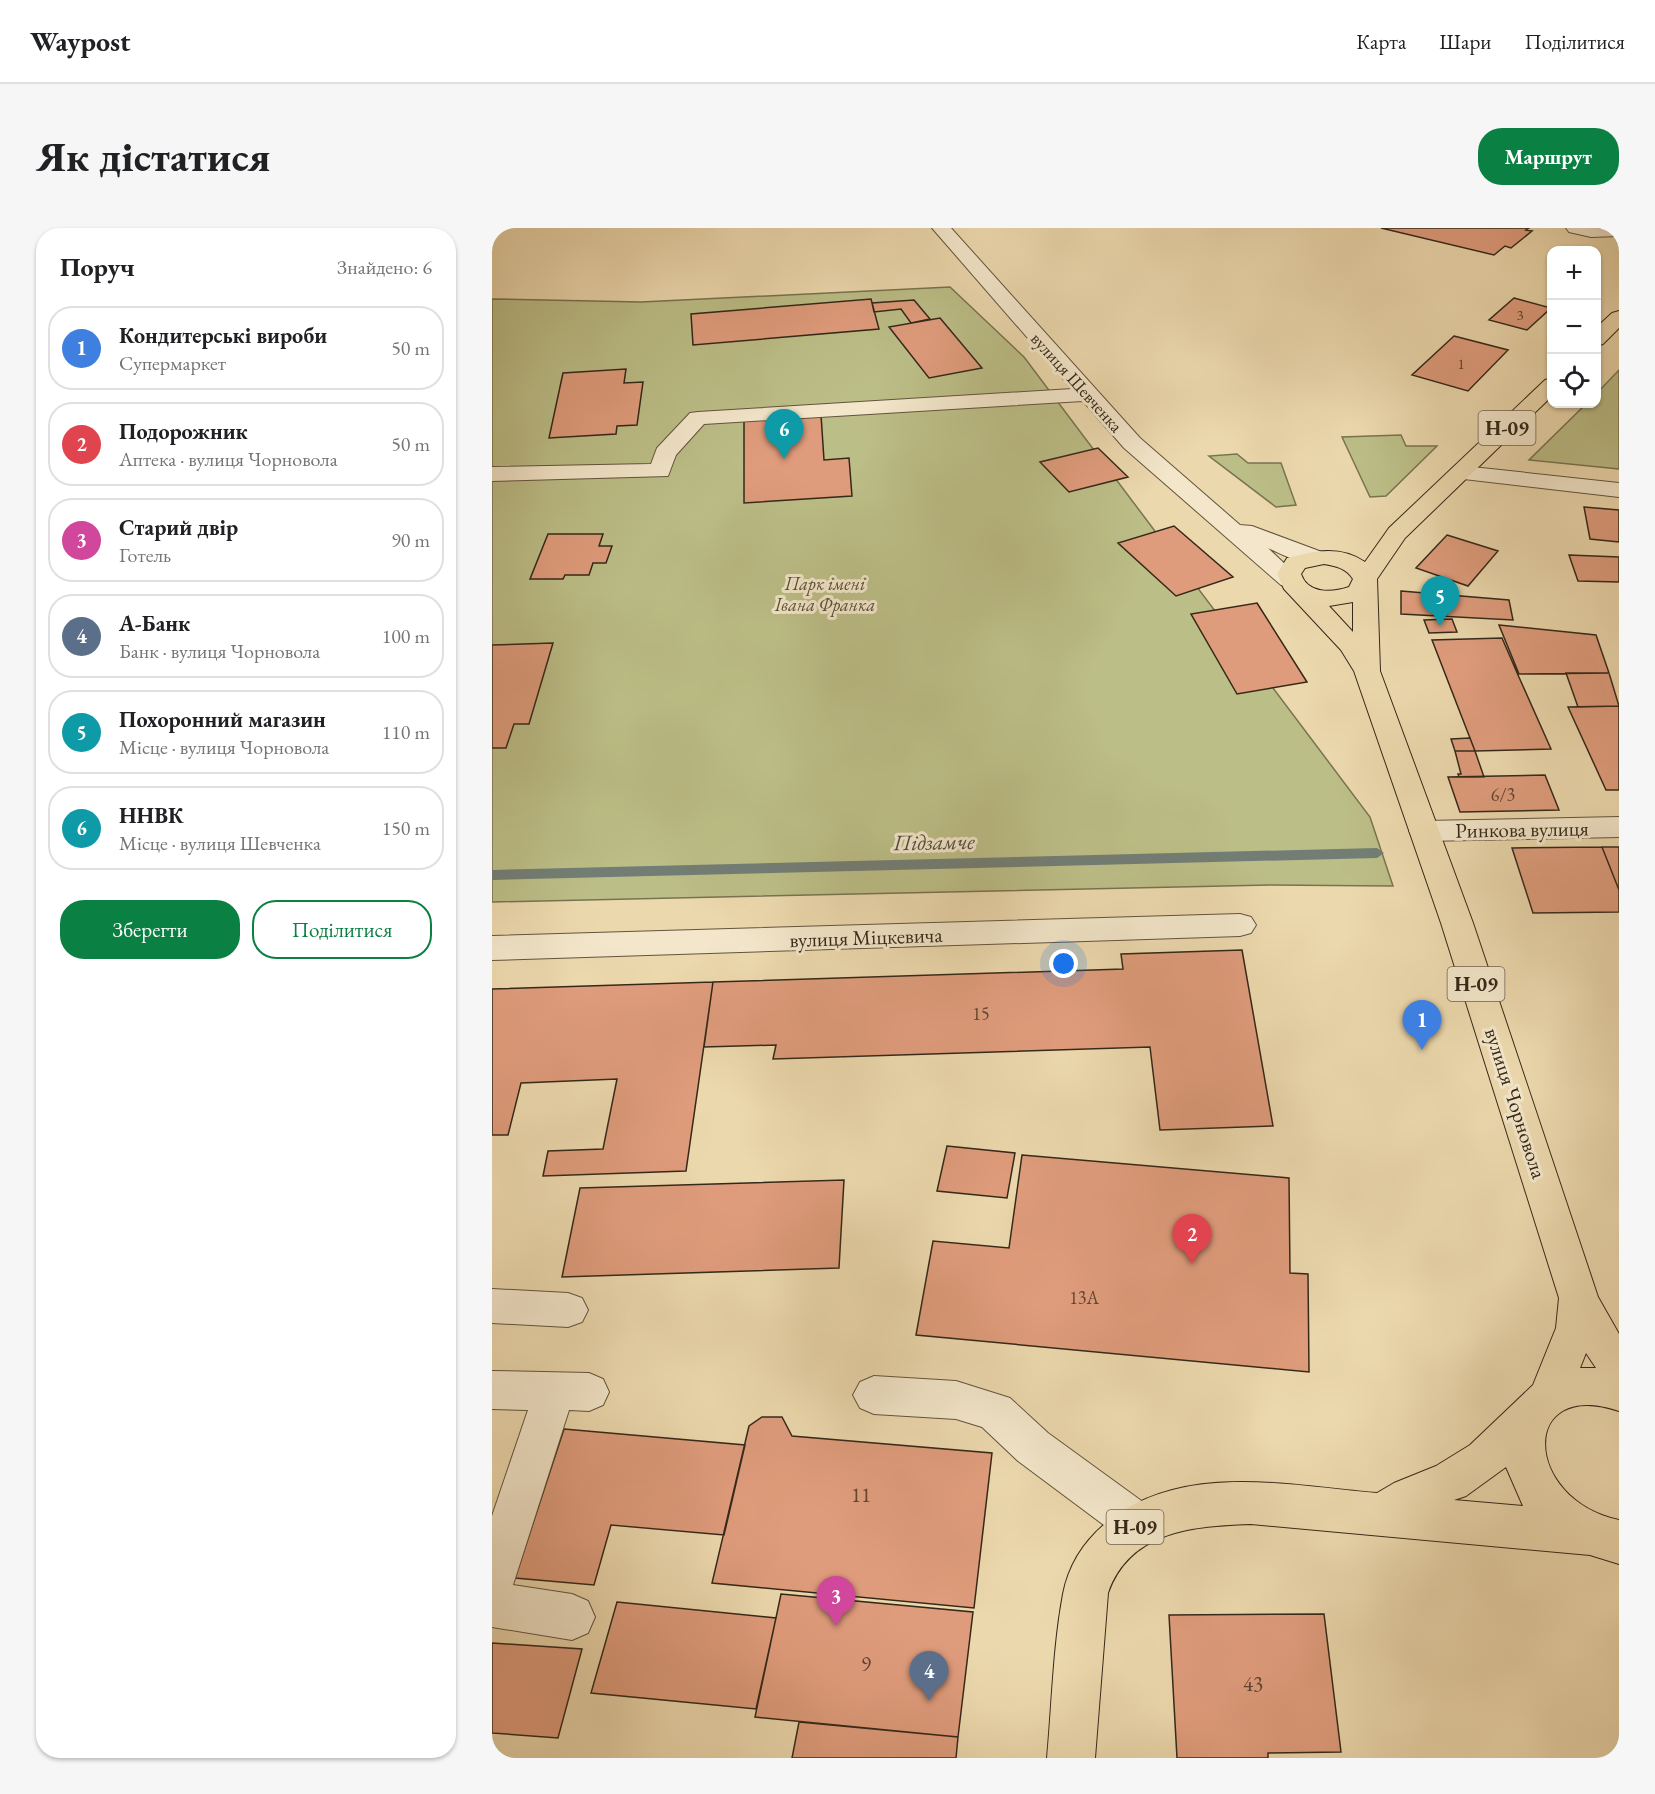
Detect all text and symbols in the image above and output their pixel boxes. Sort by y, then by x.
text: Waypost [30,23,131,59]
text: Карта [1356,28,1406,55]
text: Шари [1439,28,1491,55]
text: Поділитися [1524,28,1625,55]
button: Маршрут [1478,128,1619,185]
text: Як дістатися [36,129,270,184]
map controls [1547,246,1601,408]
button: + [1547,246,1601,300]
text: Поруч [60,250,135,284]
text: Знайдено: 6 [337,254,432,280]
button: − [1547,300,1601,354]
house number: 3 [1516,305,1524,324]
text: Кондитерські вироби [119,321,327,350]
street label: вулиця Шевченка [1026,327,1129,437]
text: 1 [76,335,87,361]
text: 50 m [391,335,430,361]
text: Супермаркет [119,350,226,376]
house number: 1 [1457,354,1465,373]
button: locate [1547,354,1601,408]
pin: 6 [764,410,804,459]
road number: Н-09 [1478,411,1536,445]
text: Подорожник [119,417,248,446]
text: 2 [76,431,87,457]
text: 50 m [391,431,430,457]
text: Аптека · вулиця Чорновола [119,446,338,472]
text: Старий двір [119,513,238,542]
text: 3 [76,527,87,553]
text: 90 m [391,527,430,553]
text: Готель [119,542,171,568]
park label: Парк імені Івана Франка [774,572,875,617]
pin: 5 [1420,576,1460,626]
text: А-Банк [119,609,190,638]
text: 4 [76,623,87,649]
text: 100 m [382,623,430,649]
text: Банк · вулиця Чорновола [119,638,320,664]
text: Похоронний магазин [119,705,326,734]
text: 5 [76,719,87,745]
text: 110 m [382,719,430,745]
text: Місце · вулиця Чорновола [119,734,329,760]
house number: 6/3 [1491,783,1515,806]
text: ННВК [119,801,184,830]
street label: Ринкова вулиця [1455,814,1589,844]
text: 6 [76,815,87,841]
text: 150 m [382,815,430,841]
water label: Підзамче [892,827,975,857]
text: Місце · вулиця Шевченка [119,830,321,856]
button: Зберегти [60,900,240,959]
button: Поділитися [252,900,432,959]
street label: вулиця Міцкевича [789,921,944,953]
your location [1049,949,1078,978]
road number: Н-09 [1448,967,1504,1001]
pin: 1 [1402,1000,1442,1050]
house number: 15 [972,1002,990,1025]
street label: вулиця Чорновола [1479,1024,1553,1182]
pin: 2 [1172,1214,1212,1264]
house number: 13A [1069,1286,1099,1309]
house number: 11 [851,1481,871,1508]
road number: Н-09 [1106,1510,1164,1544]
pin: 3 [816,1576,856,1626]
house number: 9 [861,1650,871,1677]
pin: 4 [910,1652,948,1701]
house number: 43 [1243,1670,1263,1697]

